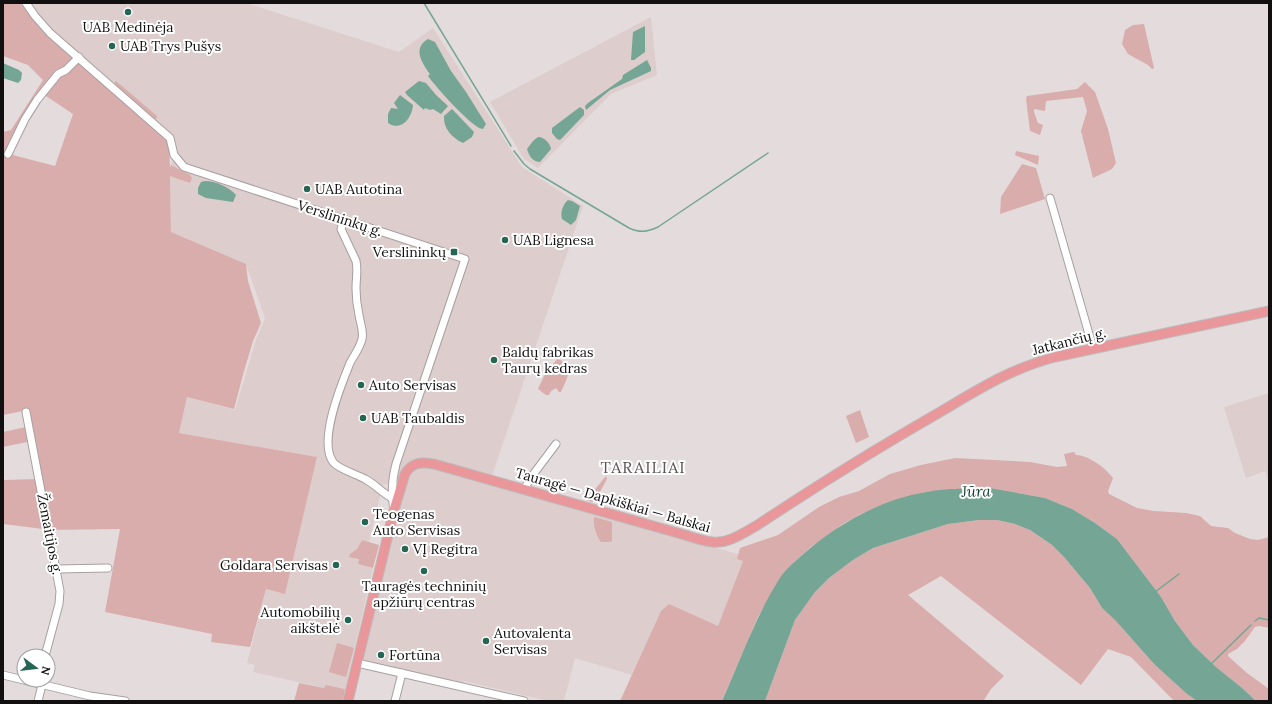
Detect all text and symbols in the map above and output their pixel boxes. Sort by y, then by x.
marker: UAB Medinėja [123,7,133,17]
place label: UAB Medinėja [83,18,173,36]
place label: UAB Trys Pušys [120,37,221,55]
marker: UAB Trys Pušys [107,41,117,51]
place label: UAB Autotina [315,180,402,198]
marker: UAB Autotina [302,184,312,194]
street label: Verslininkų g. [294,196,385,240]
place label: UAB Lignesa [513,231,594,249]
marker: UAB Lignesa [500,235,510,245]
place label: Verslininkų [372,243,447,261]
marker: Verslininkų [449,247,459,257]
street label: Jatkančių g. [1029,323,1108,359]
place label: Baldų fabrikas Taurų kedras [502,343,593,377]
marker: Baldų fabrikas Taurų kedras [489,355,499,365]
place label: Auto Servisas [368,376,456,394]
marker: Auto Servisas [356,380,366,390]
place label: UAB Taubaldis [371,409,464,427]
marker: UAB Taubaldis [358,413,368,423]
district label: TARAILIAI [600,457,686,477]
street label: Tauragė — Dapkiškiai — Balskai [513,463,713,537]
water label: Jūra [960,481,992,501]
street label: Žemaitijos g. [33,492,67,576]
place label: Teogenas Auto Servisas [372,505,460,539]
marker: Teogenas Auto Servisas [360,517,370,527]
place label: VĮ Regitra [412,540,478,558]
marker: VĮ Regitra [400,544,410,554]
place label: Goldara Servisas [220,556,328,574]
marker: Goldara Servisas [331,560,341,570]
marker: Tauragės techninių apžiūrų centras [419,566,429,576]
place label: Tauragės techninių apžiūrų centras [362,577,487,611]
place label: Automobilių aikštelė [259,603,341,637]
marker: Automobilių aikštelė [343,615,353,625]
place label: Autovalenta Servisas [493,624,571,658]
marker: Autovalenta Servisas [481,636,491,646]
place label: Fortūna [389,646,440,664]
north arrow [16,648,56,688]
marker: Fortūna [376,650,386,660]
text: N [38,665,54,677]

